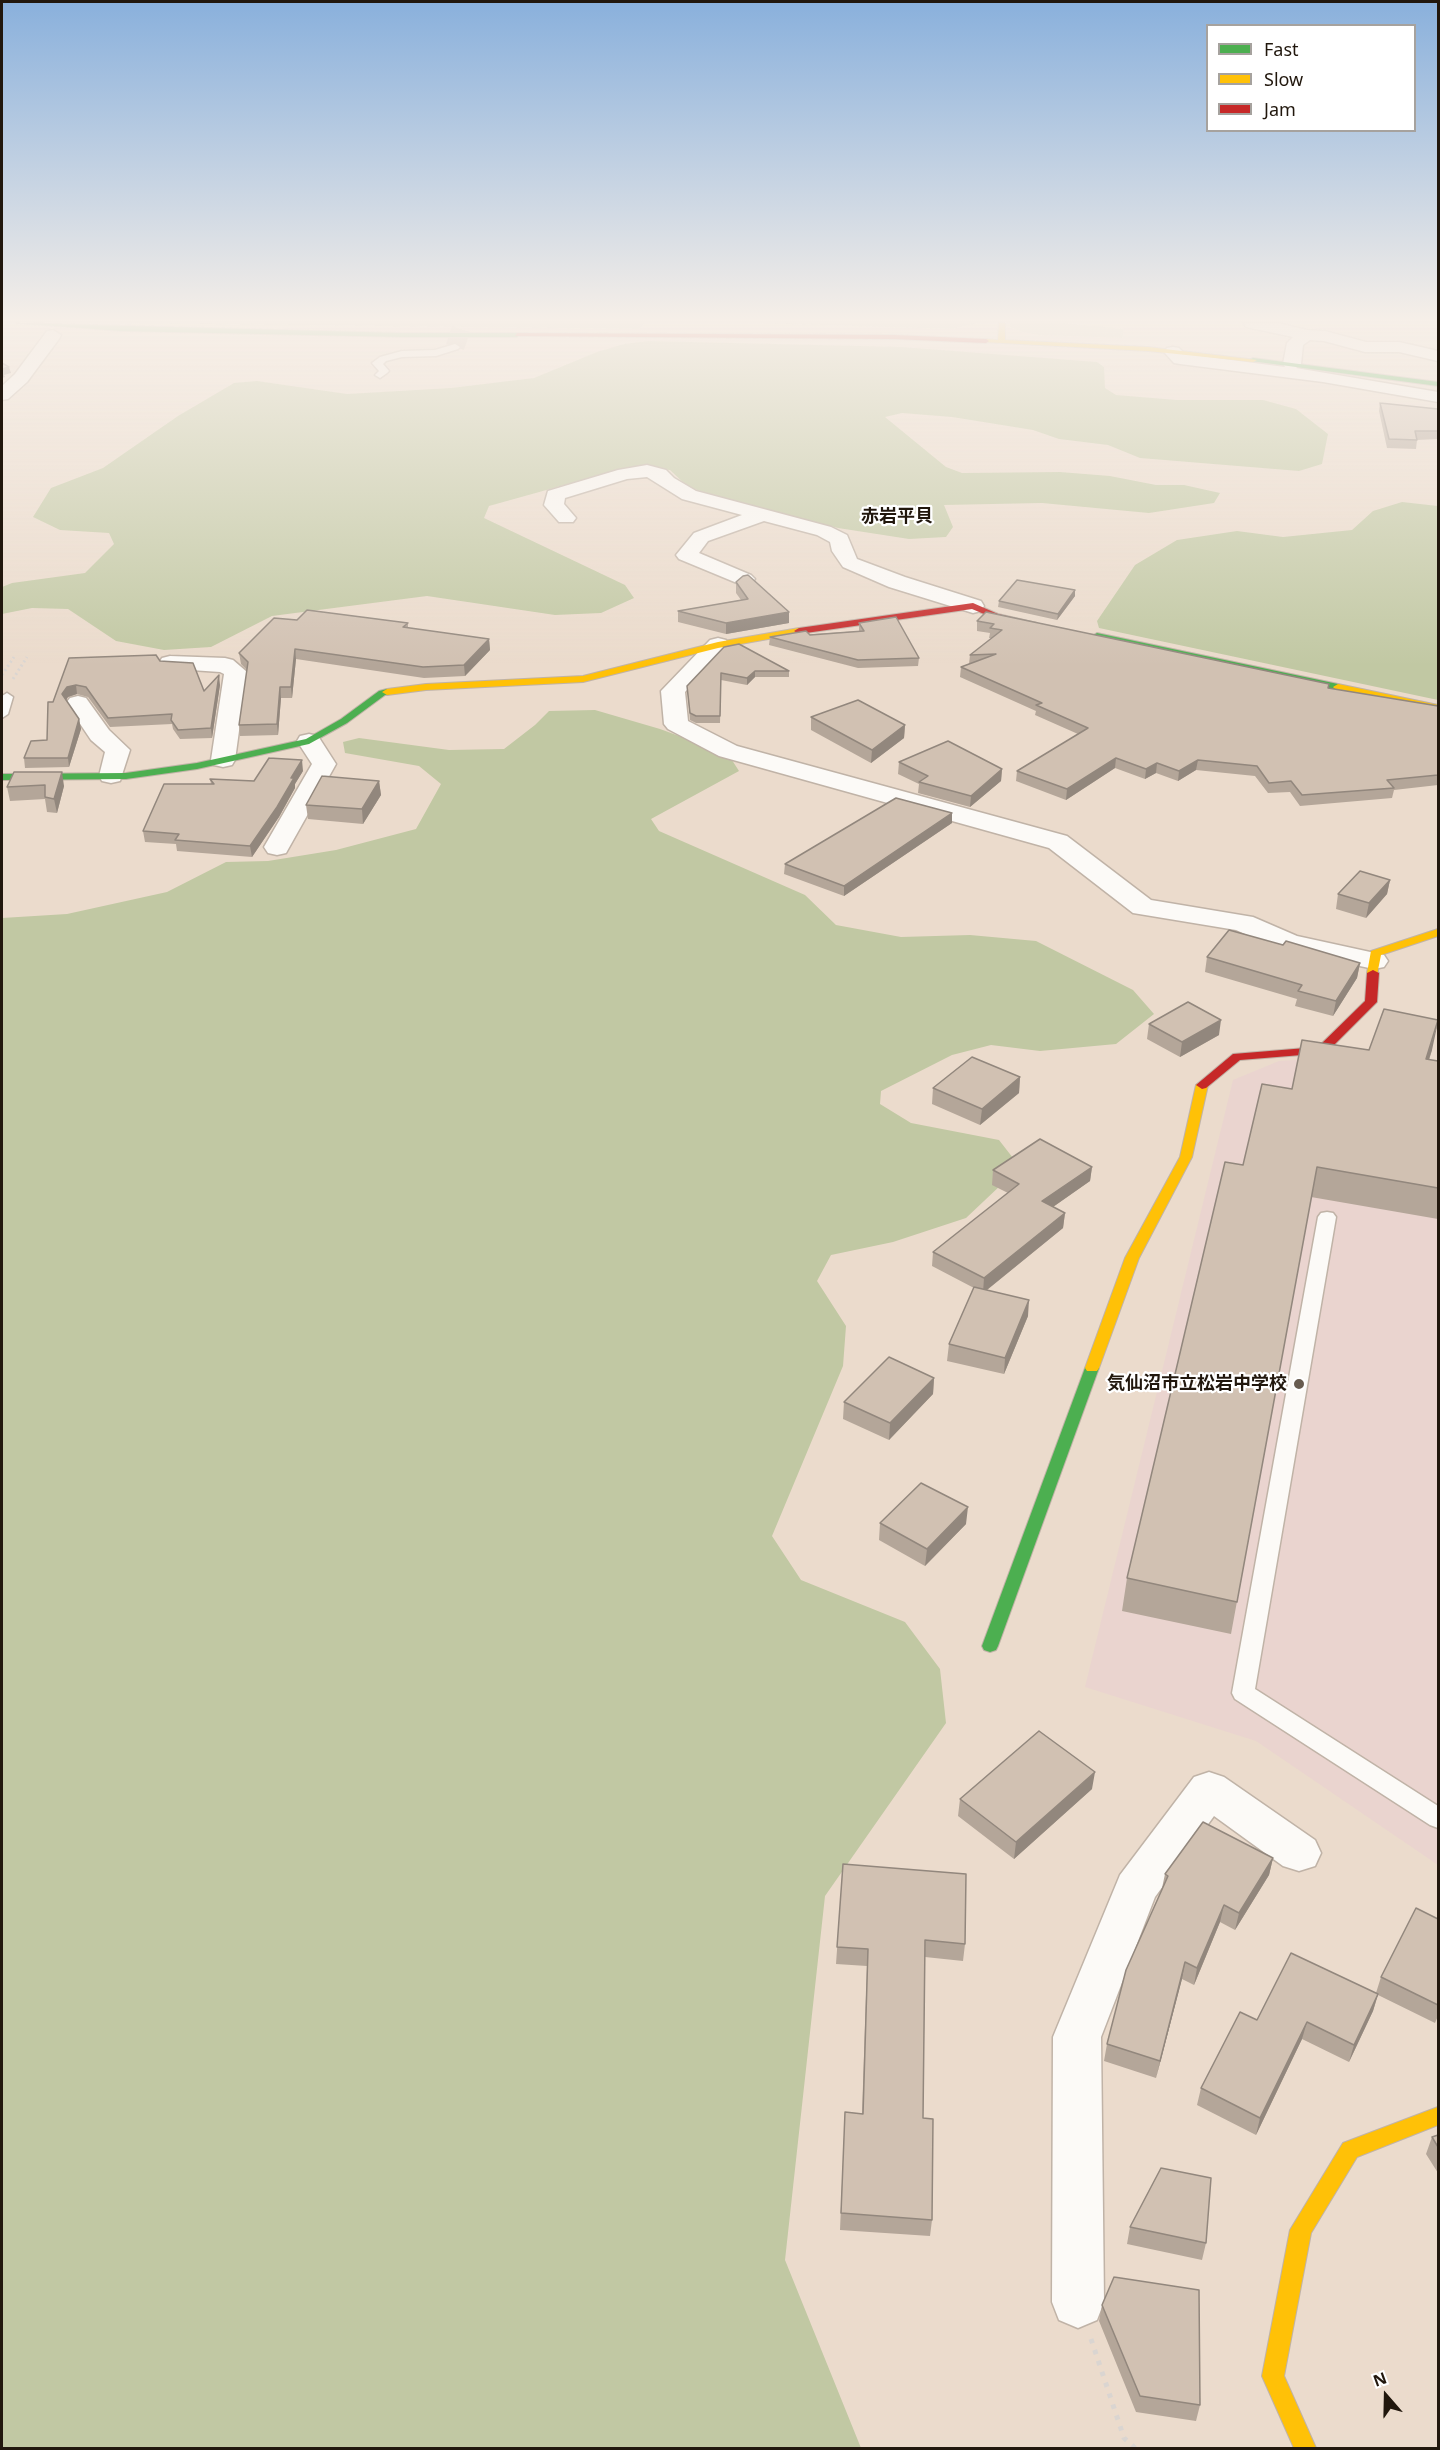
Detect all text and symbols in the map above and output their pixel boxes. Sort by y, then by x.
legend [1206,24,1416,132]
text: Fast [1264,37,1299,61]
text: Slow [1264,67,1303,91]
text: Jam [1264,97,1296,121]
district label: 赤岩平貝 [861,506,933,528]
place label: 気仙沼市立松岩中学校 [1107,1373,1287,1395]
marker: 気仙沼市立松岩中学校 [1292,1377,1306,1391]
north arrow [1356,2366,1416,2426]
text: N [1370,2367,1390,2392]

